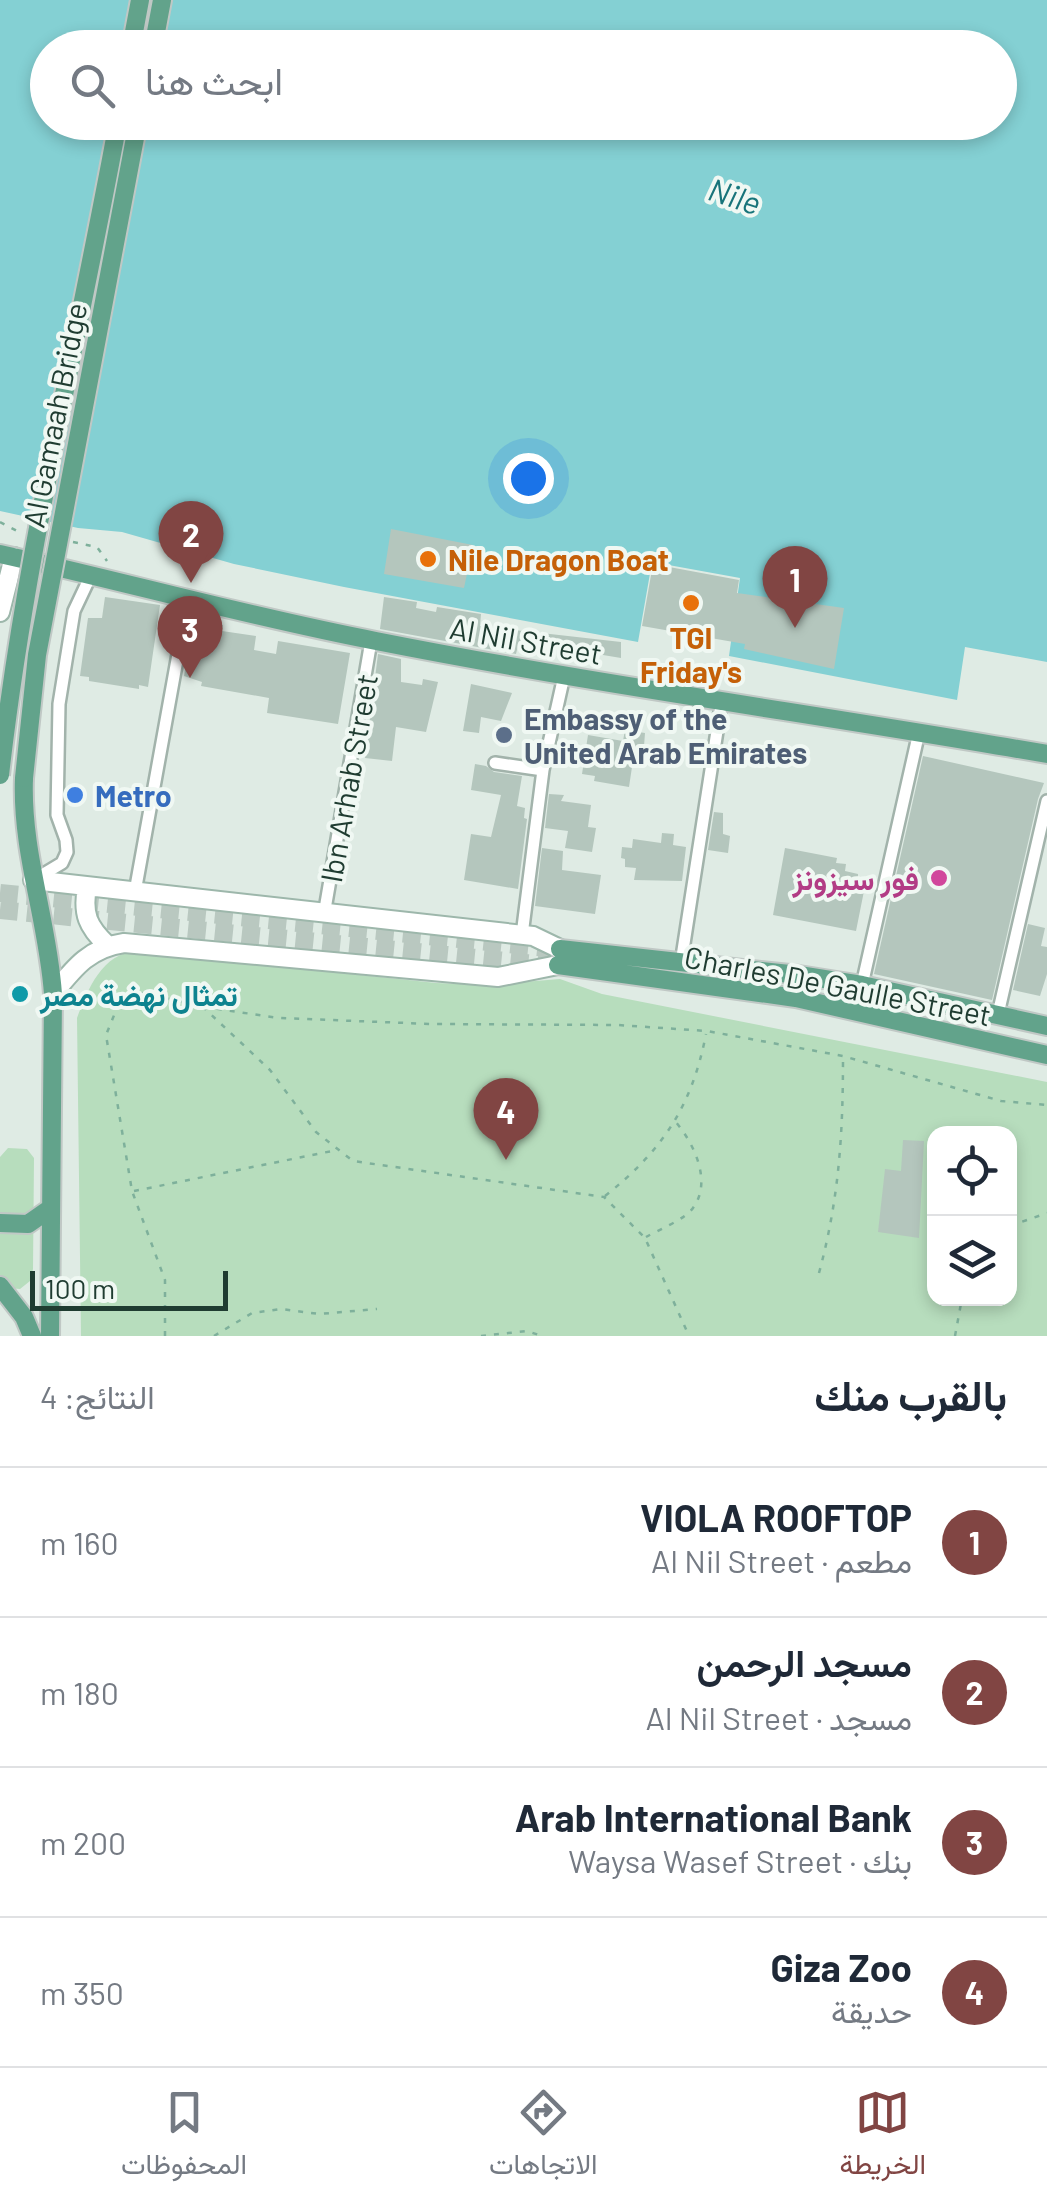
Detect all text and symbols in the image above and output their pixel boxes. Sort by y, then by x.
search box [30,30,1017,140]
text: ابحث هنا [145,57,283,103]
icon: search [65,58,120,113]
water label: Nile [704,169,766,221]
street label: Al Gamaah Bridge [15,300,93,530]
your location [503,453,554,504]
pin: 2 [158,500,224,583]
place label: Nile Dragon Boat [448,541,669,577]
pin: 1 [762,546,828,628]
marker: Nile Dragon Boat [417,548,439,570]
marker: TGI Friday's [680,592,702,614]
pin: 3 [158,596,222,678]
street label: Al Nil Street [447,609,605,671]
place label: TGI Friday's [640,619,742,689]
street label: Ibn Arhab Street [312,671,384,885]
place label: Embassy of the United Arab Emirates [524,700,807,770]
marker: Embassy of the United Arab Emirates [493,724,515,746]
place label: Metro [95,777,172,813]
marker: Metro [64,784,86,806]
place label: فور سيزونز [792,860,919,898]
marker: فور سيزونز [928,867,950,889]
street label: Charles De Gaulle Street [682,938,994,1032]
place label: تمثال نهضة مصر [39,976,238,1014]
marker: تمثال نهضة مصر [9,983,31,1005]
pin: 4 [474,1078,538,1160]
map controls [927,1126,1017,1306]
button: locate [927,1126,1017,1216]
button: layers [927,1216,1017,1306]
scale bar [30,1266,228,1310]
text: 100 m [45,1271,115,1305]
text: بالقرب منك [814,1369,1007,1419]
text: النتائج: 4 [40,1377,155,1415]
text: VIOLA ROOFTOP [640,1494,912,1540]
text: 160 m [40,1523,119,1561]
text: 1 [969,1523,980,1561]
text: مطعم · Al Nil Street [651,1541,912,1579]
text: مسجد الرحمن [696,1639,912,1685]
text: 180 m [40,1673,119,1711]
text: 2 [966,1673,983,1711]
text: مسجد · Al Nil Street [645,1698,912,1736]
text: Arab International Bank [515,1794,912,1840]
text: 200 m [40,1823,126,1861]
text: 3 [966,1823,983,1861]
text: بنك · Waysa Wasef Street [568,1841,912,1879]
text: Giza Zoo [770,1944,912,1990]
text: 350 m [40,1973,124,2011]
text: 4 [965,1973,984,2011]
text: حديقة [831,1991,912,2029]
tab: المحفوظات [121,2085,247,2189]
tab: الاتجاهات [489,2085,598,2189]
tab: الخريطة [839,2085,926,2189]

